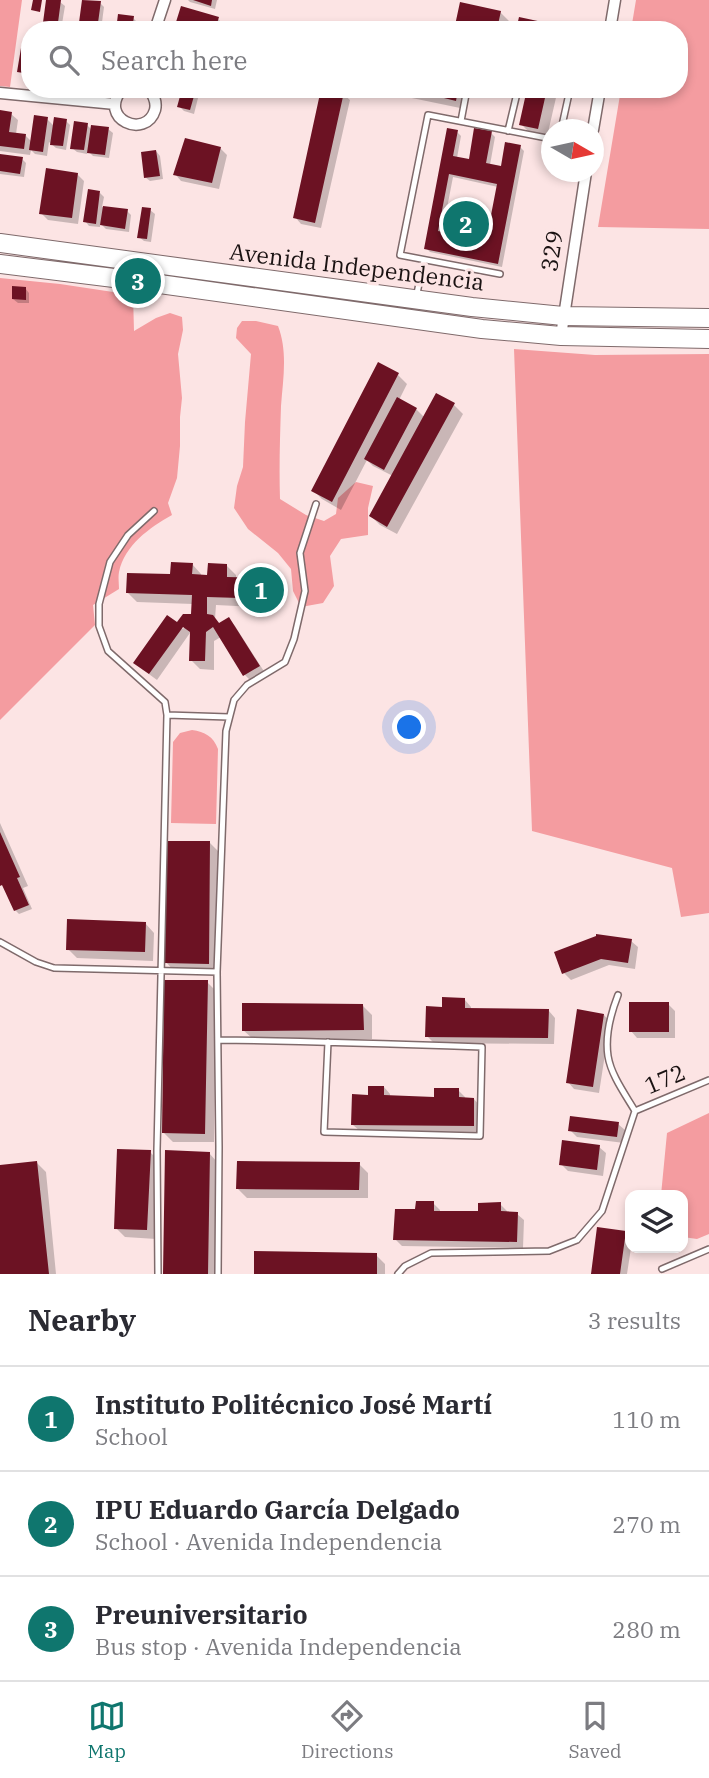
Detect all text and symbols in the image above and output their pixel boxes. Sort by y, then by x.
search box [21,21,688,98]
icon: search [45,41,83,79]
text: Search here [101,43,247,77]
north arrow [541,119,604,182]
pin: 2 [443,198,489,250]
street label: 329 [533,228,569,274]
street label: Avenida Independencia [228,235,486,297]
pin: 3 [115,255,161,307]
pin: 1 [238,564,284,616]
your location [392,710,426,744]
street label: 172 [640,1056,690,1100]
map controls [625,1190,688,1253]
button: layers [625,1190,688,1253]
text: Nearby [28,1300,136,1339]
text: 3 results [588,1305,681,1335]
text: Instituto Politécnico José Martí [95,1387,492,1421]
text: 1 [44,1404,58,1434]
text: 110 m [612,1404,681,1434]
text: School [95,1421,168,1451]
text: IPU Eduardo García Delgado [95,1492,460,1526]
text: 2 [44,1509,58,1539]
text: 270 m [612,1509,681,1539]
text: School · Avenida Independencia [95,1526,442,1556]
text: Preuniversitario [95,1597,308,1631]
text: 3 [44,1614,58,1644]
text: 280 m [612,1614,681,1644]
text: Bus stop · Avenida Independencia [95,1631,462,1661]
tab: Map [87,1697,126,1763]
tab: Directions [301,1697,394,1763]
tab: Saved [568,1697,622,1763]

